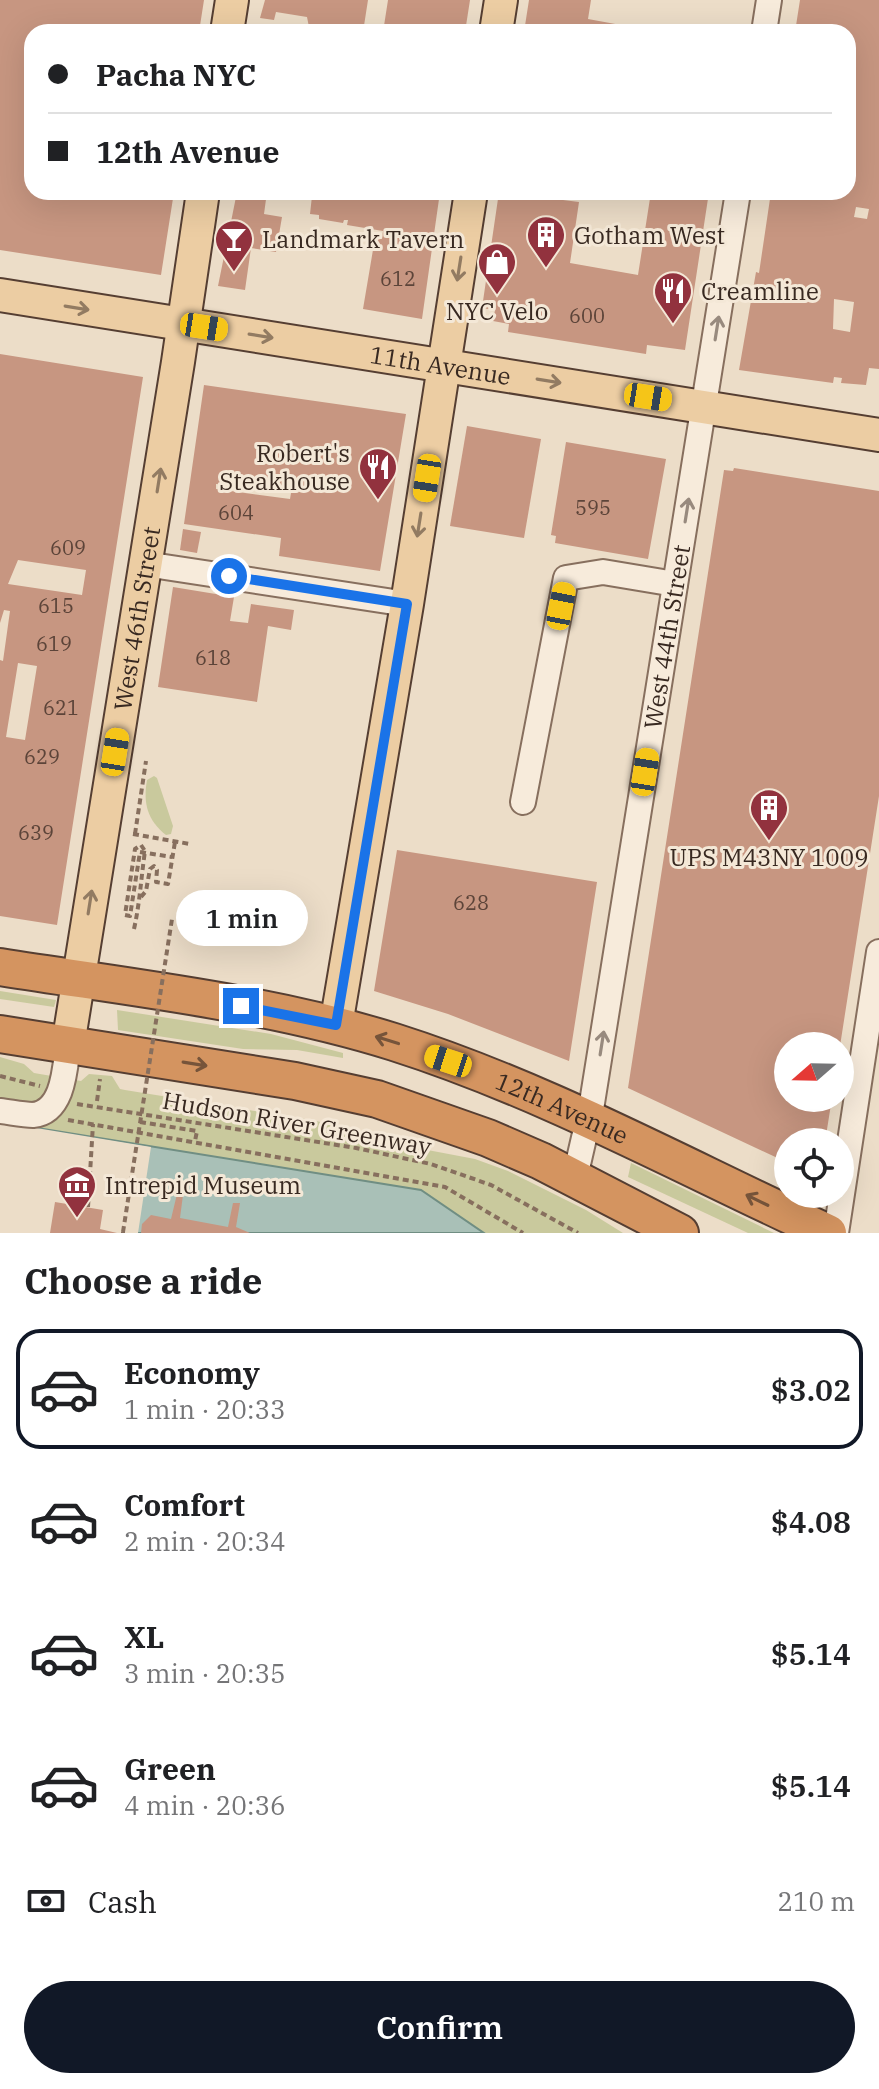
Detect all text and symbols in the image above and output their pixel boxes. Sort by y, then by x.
text: Pacha NYC [96,55,256,94]
text: 12th Avenue [96,132,280,171]
building icon: Gotham West [525,214,567,269]
bar icon: Landmark Tavern [213,218,255,273]
place label: Gotham West [574,219,725,251]
place label: Landmark Tavern [262,223,464,255]
shop icon: NYC Velo [476,241,518,296]
one-way arrow [451,256,466,281]
house number: 612 [380,265,416,292]
restaurant icon: Creamline [652,270,694,325]
place label: Creamline [701,275,819,307]
place label: NYC Velo [446,295,548,327]
one-way arrow [64,301,89,316]
house number: 600 [569,302,605,329]
car [178,311,230,343]
one-way arrow [710,316,725,341]
one-way arrow [248,329,273,344]
street label: 11th Avenue [368,338,513,392]
one-way arrow [536,374,561,389]
car [622,381,674,413]
place label: Robert's Steakhouse [219,437,350,497]
restaurant icon: Robert's Steakhouse [357,446,399,501]
car [411,452,443,504]
one-way arrow [152,468,167,493]
house number: 595 [575,494,611,521]
one-way arrow [680,498,695,523]
house number: 604 [218,499,254,526]
one-way arrow [411,512,426,537]
street label: West 46th Street [106,524,167,713]
house number: 609 [50,534,86,561]
street label: West 44th Street [636,543,697,731]
route start [211,558,247,594]
car [545,580,577,632]
house number: 615 [38,592,74,619]
house number: 619 [36,630,72,657]
house number: 618 [195,644,231,671]
house number: 621 [43,694,79,721]
car [99,726,131,778]
house number: 629 [24,743,60,770]
car [629,746,661,798]
building icon: UPS M43NY 1009 [748,787,790,842]
house number: 639 [18,819,54,846]
place label: UPS M43NY 1009 [669,841,869,873]
house number: 628 [453,889,489,916]
one-way arrow [83,890,98,915]
callout: 1 min [175,890,307,946]
text: 1 min [206,901,278,935]
route end [223,988,259,1024]
one-way arrow [595,1031,610,1056]
one-way arrow [374,1032,400,1047]
north arrow [774,1032,854,1112]
map controls [774,1032,854,1208]
car [421,1042,475,1080]
one-way arrow [182,1058,208,1073]
street label: 12th Avenue [491,1065,634,1151]
street label: Hudson River Greenway [160,1084,434,1162]
button: locate [774,1128,854,1208]
museum icon: Intrepid Museum [56,1164,98,1219]
place label: Intrepid Museum [105,1169,301,1201]
one-way arrow [746,1192,770,1207]
text: Choose a ride [24,1257,263,1304]
icon: car [28,1353,100,1425]
text: Economy [124,1353,260,1392]
text: $3.02 [771,1370,851,1409]
text: 1 min · 20:33 [124,1392,286,1426]
icon: car [28,1485,100,1557]
text: Comfort [124,1485,245,1524]
text: $4.08 [771,1502,851,1541]
text: 2 min · 20:34 [124,1524,286,1558]
icon: car [28,1617,100,1689]
text: XL [124,1617,164,1656]
text: $5.14 [771,1634,851,1673]
text: 3 min · 20:35 [124,1656,286,1690]
icon: car [28,1749,100,1821]
text: Green [124,1749,216,1788]
text: $5.14 [771,1766,851,1805]
text: 4 min · 20:36 [124,1788,286,1822]
icon: cash [24,1879,68,1923]
text: Cash [88,1882,157,1921]
text: 210 m [777,1884,855,1918]
button: Confirm [24,1981,855,2073]

